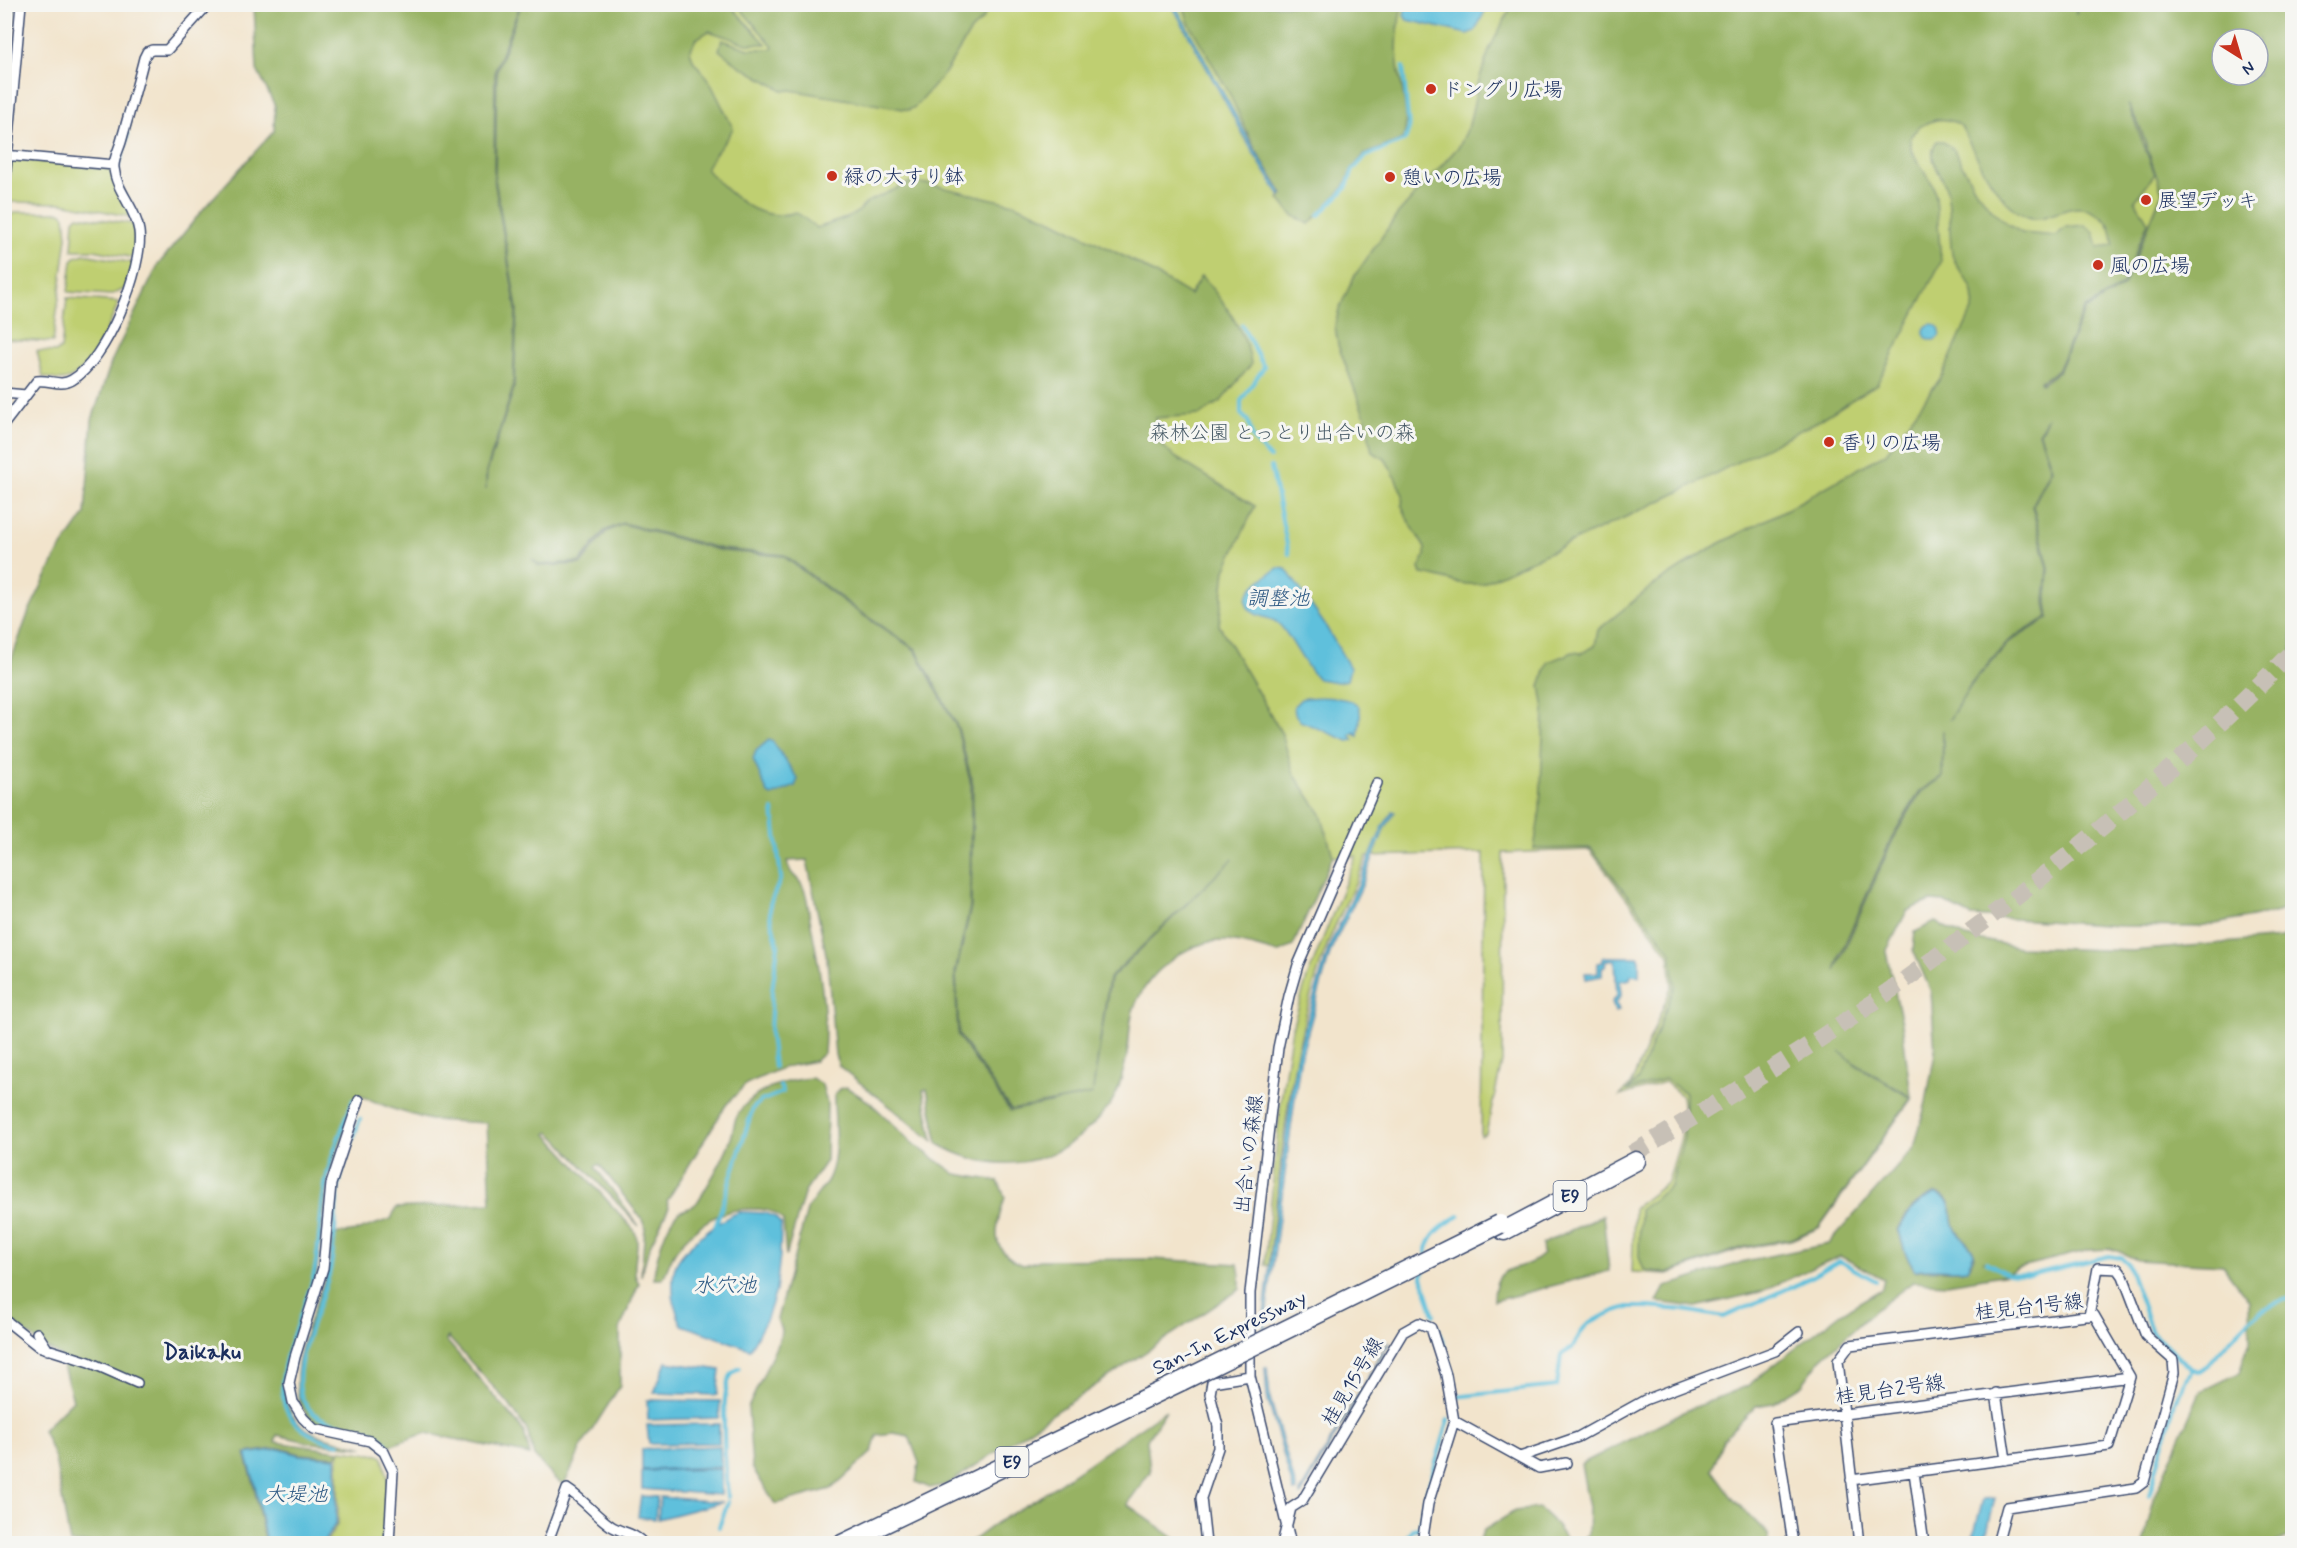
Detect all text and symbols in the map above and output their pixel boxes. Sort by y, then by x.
north arrow [2210,27,2270,87]
text: N [2238,56,2259,79]
place label: ドングリ広場 [1443,77,1563,104]
marker: ドングリ広場 [1424,82,1438,96]
place label: 緑の大すり鉢 [844,164,964,191]
place label: 憩いの広場 [1402,165,1502,192]
marker: 緑の大すり鉢 [825,169,839,183]
marker: 憩いの広場 [1383,170,1397,184]
place label: 展望デッキ [2158,188,2258,215]
marker: 展望デッキ [2139,193,2153,207]
place label: 風の広場 [2110,253,2190,280]
marker: 風の広場 [2091,258,2105,272]
park label: 森林公園 とっとり出合いの森 [1149,420,1415,447]
place label: 香りの広場 [1841,430,1941,457]
marker: 香りの広場 [1822,435,1836,449]
water label: 調整池 [1247,585,1310,613]
street label: 出合いの森線 [1229,1093,1270,1215]
road number: E9 [1554,1181,1586,1211]
water label: 水穴池 [694,1272,757,1300]
street label: San-In Expressway [1148,1284,1311,1382]
street label: 桂見台1号線 [1974,1288,2085,1327]
street label: 桂見15号線 [1316,1332,1391,1431]
district label: Daikaku [163,1339,241,1367]
street label: 桂見台2号線 [1834,1369,1946,1411]
road number: E9 [996,1447,1028,1477]
water label: 大堤池 [265,1481,328,1509]

